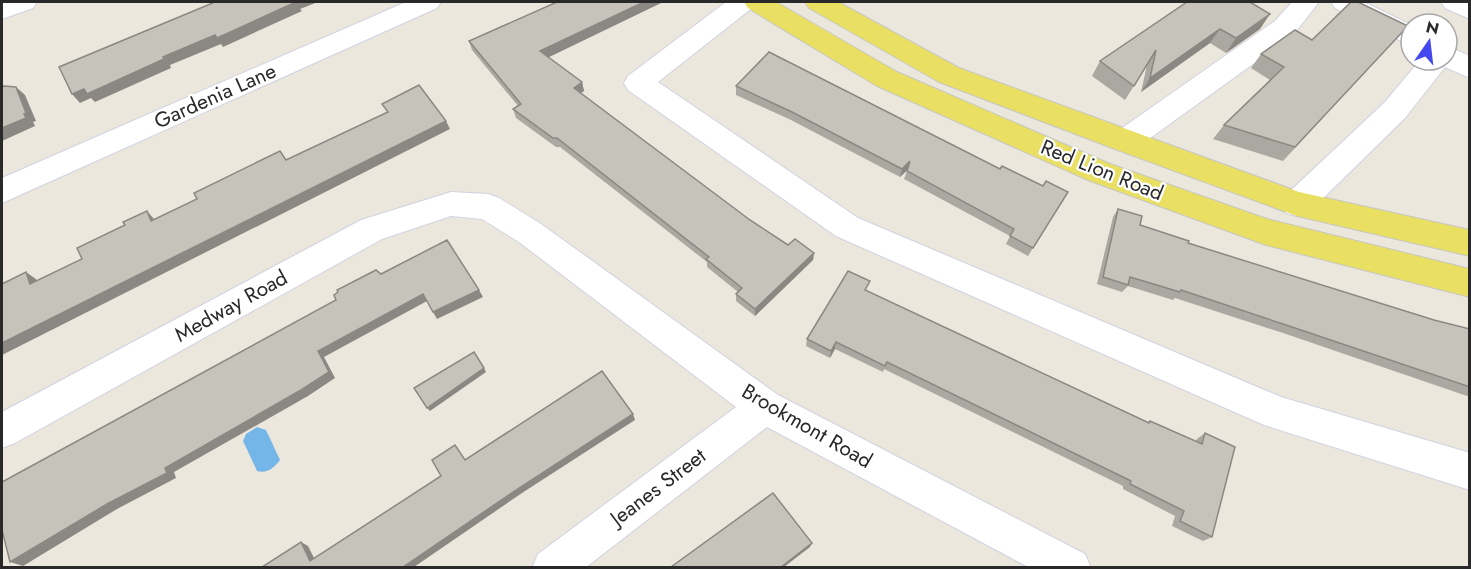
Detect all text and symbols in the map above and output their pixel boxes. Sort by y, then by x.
north arrow [1399,12,1459,72]
text: N [1424,15,1441,41]
street label: Gardenia Lane [149,56,281,136]
street label: Red Lion Road [1036,132,1168,208]
street label: Medway Road [169,263,293,349]
street label: Brookmont Road [736,376,878,476]
street label: Jeanes Street [602,441,712,535]

